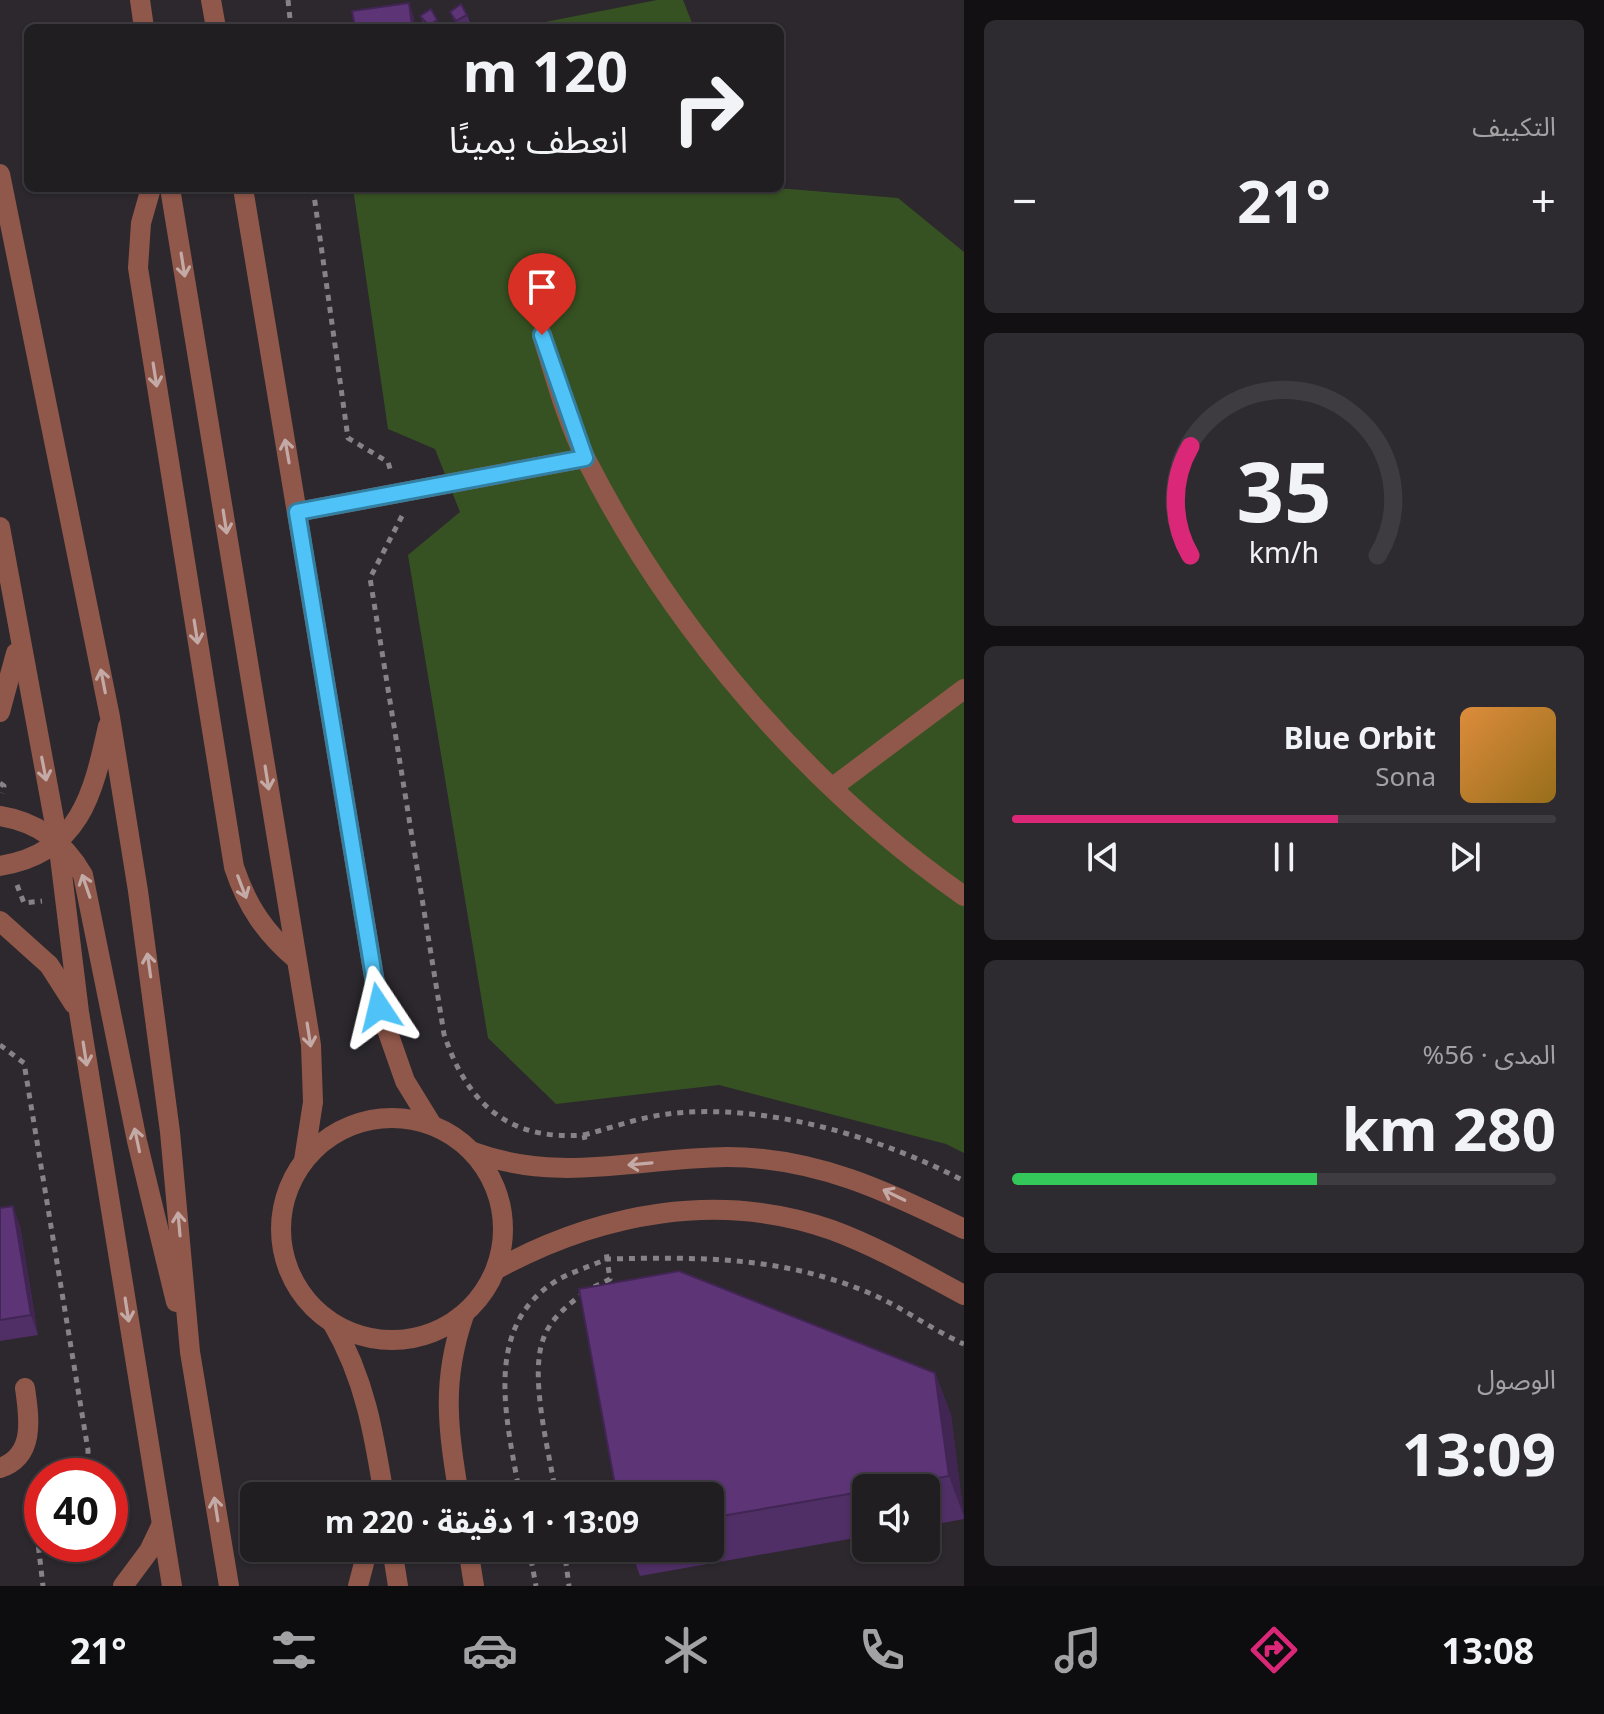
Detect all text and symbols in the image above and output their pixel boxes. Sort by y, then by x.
text: 120 m [463,32,628,108]
icon: right [656,56,760,160]
text: التكييف [1472,108,1556,144]
text: انعطف يمينًا [449,115,628,164]
text: 21° [1237,159,1331,241]
text: − [1012,170,1037,230]
text: + [1531,170,1556,230]
one-way arrow [176,252,191,277]
pin [508,253,576,335]
icon: arrive [520,265,564,309]
one-way arrow [148,362,163,387]
text: 35 [1236,432,1332,545]
one-way arrow [279,439,294,464]
one-way arrow [218,508,233,534]
text: km/h [1249,532,1319,571]
one-way arrow [190,618,205,644]
one-way arrow [95,669,110,694]
text: Blue Orbit [1284,717,1436,758]
one-way arrow [37,756,52,781]
text: Sona [1375,758,1436,794]
one-way arrow [260,765,275,790]
icon: previous [1081,835,1125,879]
icon: pause [1262,835,1306,879]
icon: next [1443,835,1487,879]
one-way arrow [77,873,92,898]
one-way arrow [236,874,250,899]
one-way arrow [141,953,156,979]
position arrow [337,965,421,1049]
one-way arrow [302,1022,317,1047]
text: المدى · 56% [1423,1036,1556,1072]
one-way arrow [79,1041,94,1066]
text: 280 km [1342,1087,1556,1169]
one-way arrow [129,1128,144,1154]
one-way arrow [627,1157,654,1172]
one-way arrow [882,1187,906,1202]
one-way arrow [171,1211,186,1238]
one-way arrow [120,1297,135,1323]
text: الوصول [1477,1361,1556,1397]
text: 13:09 [1402,1412,1556,1494]
speed limit sign: 40 [24,1458,128,1562]
map controls [852,1474,940,1562]
button: sound [852,1474,940,1562]
one-way arrow [208,1497,223,1522]
text: 13:09 · 1 دقيقة · 220 m [325,1501,639,1542]
icon: filters [266,1622,322,1678]
icon: car [462,1622,518,1678]
icon: climate [658,1622,714,1678]
icon: phone [854,1622,910,1678]
icon: music [1050,1622,1106,1678]
icon: directions [1246,1622,1302,1678]
text: 21° [70,1626,126,1675]
text: 13:08 [1442,1626,1534,1675]

